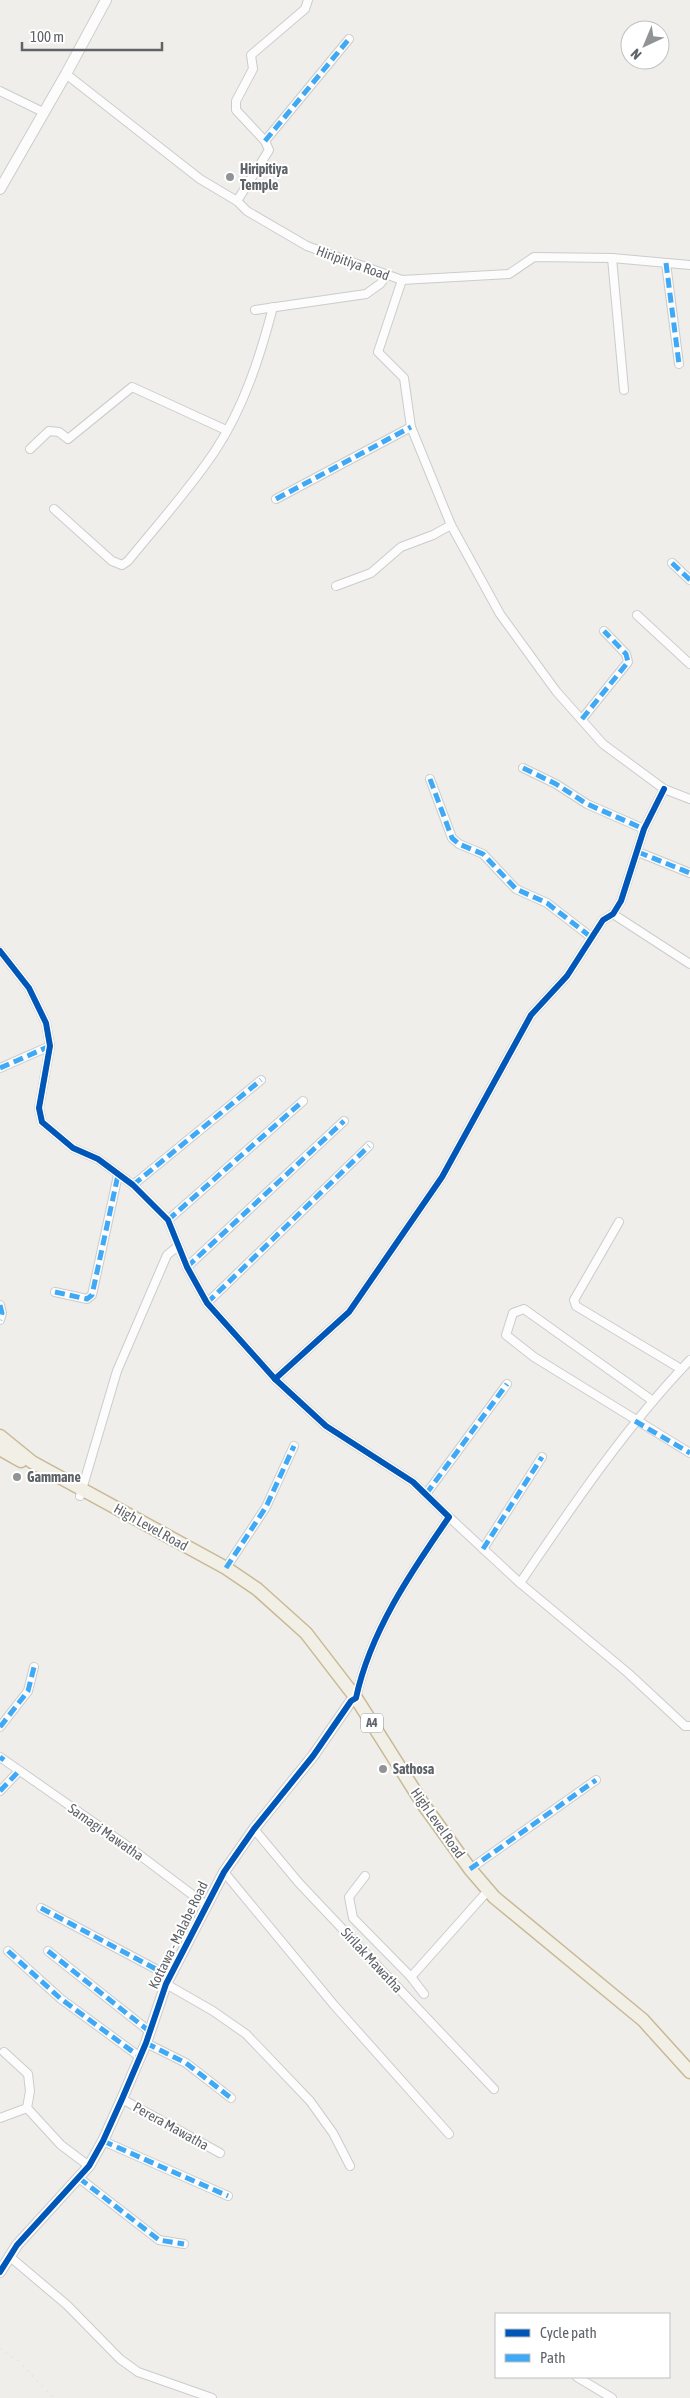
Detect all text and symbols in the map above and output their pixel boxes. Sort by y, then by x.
scale bar [22,20,162,52]
north arrow [620,20,670,70]
text: 100 m [30,28,64,45]
text: N [627,46,644,63]
place label: Hiripitiya Temple [240,161,288,193]
marker: Hiripitiya Temple [224,171,236,183]
street label: Hiripitiya Road [314,242,392,284]
place label: Gammane [27,1469,81,1485]
marker: Gammane [11,1471,23,1483]
street label: High Level Road [111,1500,191,1554]
road number: A4 [361,1714,383,1732]
place label: Sathosa [393,1761,435,1777]
marker: Sathosa [377,1763,389,1775]
street label: High Level Road [408,1785,468,1861]
street label: Samagi Mawatha [65,1800,147,1864]
street label: Kottawa - Malabe Road [145,1879,211,1991]
street label: Sirilak Mawatha [338,1924,406,1996]
street label: Perera Mawatha [130,2099,212,2153]
legend [495,2313,670,2378]
text: Cycle path [540,2324,597,2341]
text: Path [540,2349,566,2366]

